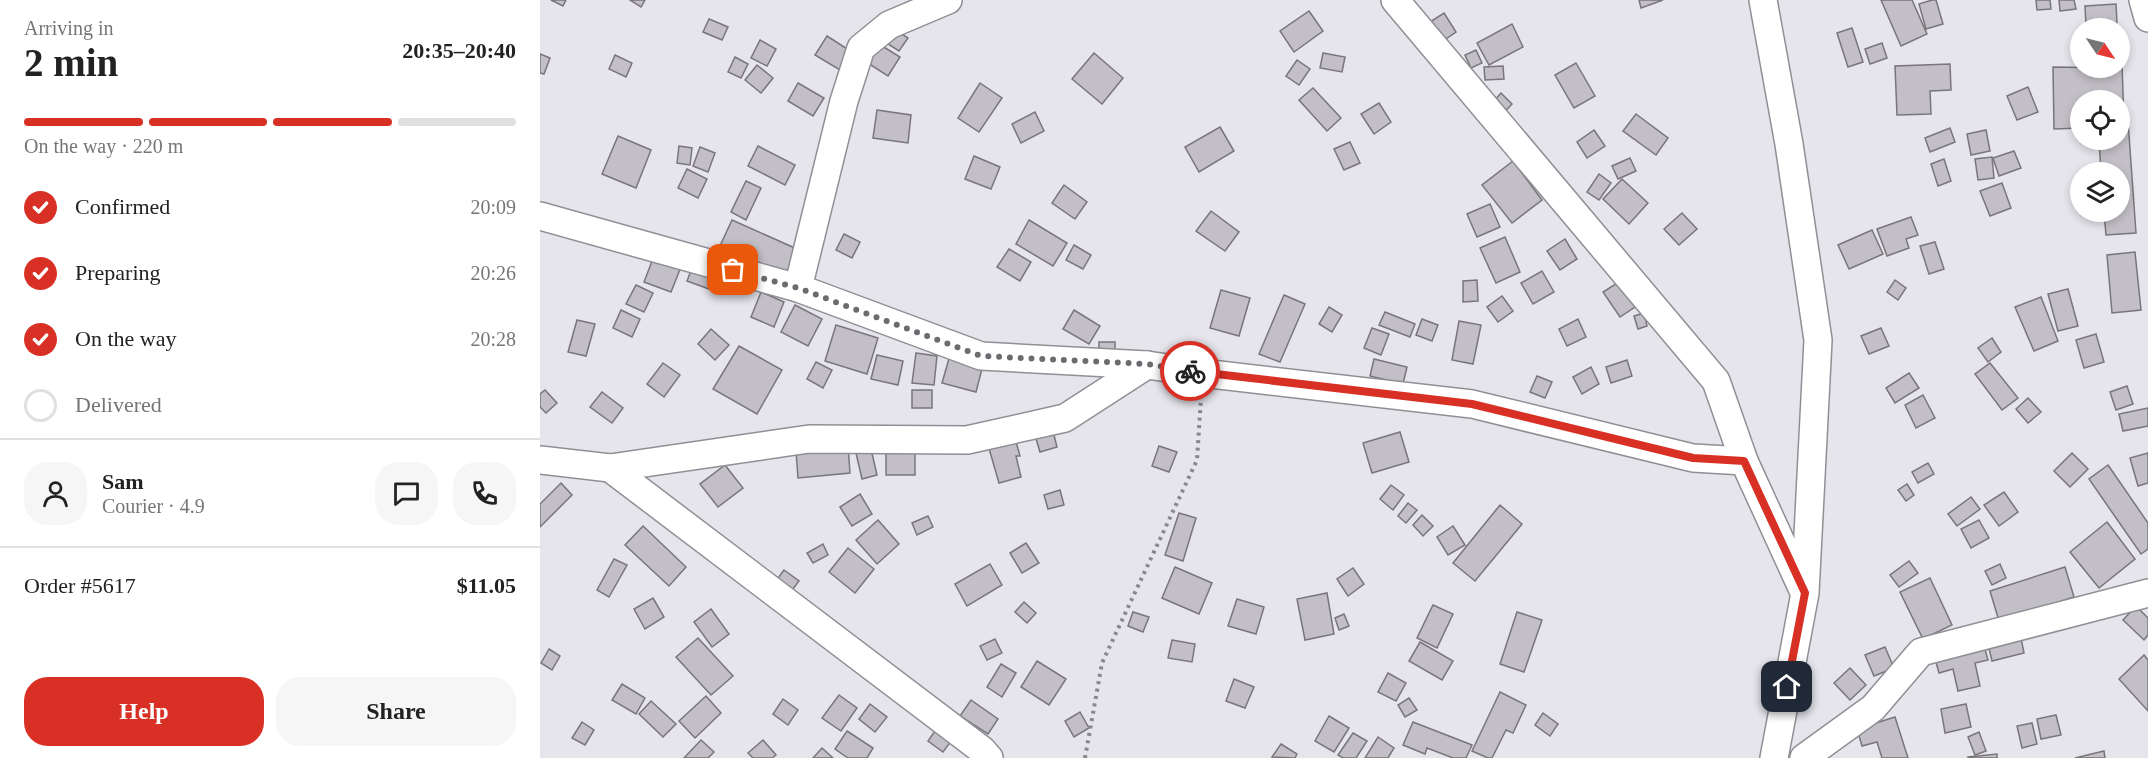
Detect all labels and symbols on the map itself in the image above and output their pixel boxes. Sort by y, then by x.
north arrow [2070,18,2130,78]
pin [707,244,758,295]
courier [1160,341,1220,401]
pin [1761,661,1812,712]

